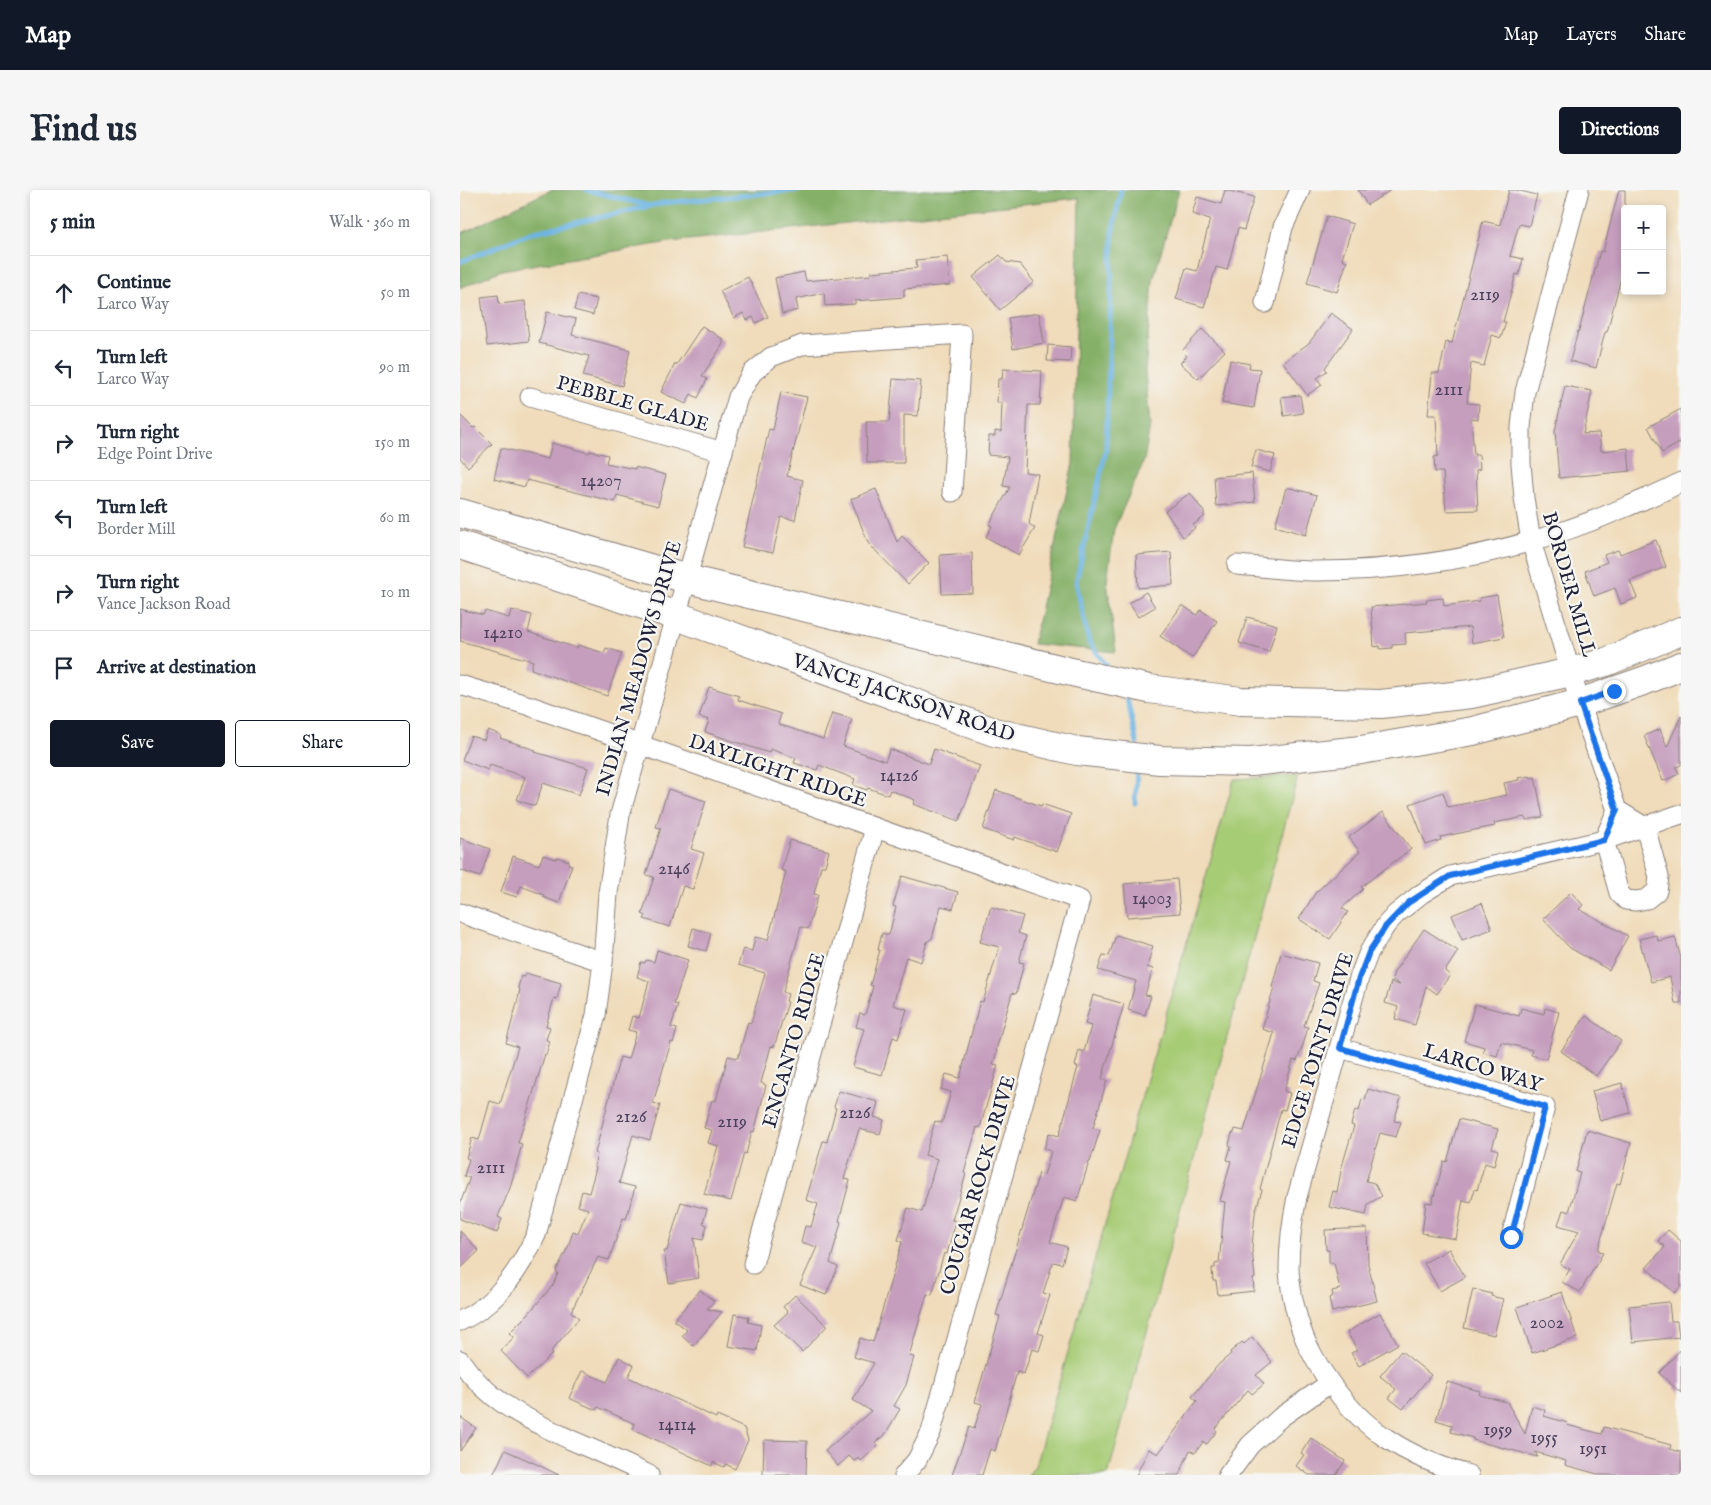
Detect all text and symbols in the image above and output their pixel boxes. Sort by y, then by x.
text: Map [25,20,71,51]
text: Map [1504,24,1538,47]
text: Layers [1566,24,1617,47]
text: Share [1645,24,1686,47]
button: Directions [1559,107,1681,154]
text: Find us [30,108,137,153]
map controls [1621,205,1666,295]
button: + [1621,205,1666,250]
text: 5 min [50,209,95,236]
text: Walk · 360 m [329,213,410,233]
button: − [1621,250,1666,295]
text: Continue [97,271,171,295]
icon: ahead [50,279,78,307]
text: 50 m [381,283,410,303]
house number: 2119 [1470,284,1500,307]
text: Larco Way [97,295,169,315]
text: Turn left [97,346,168,370]
icon: left [50,354,78,382]
text: 90 m [379,358,410,378]
text: Larco Way [97,370,169,390]
street label: PEBBLE GLADE [553,371,712,438]
house number: 2111 [1435,379,1463,402]
text: Turn right [97,421,179,445]
icon: right [50,429,78,457]
text: 150 m [375,433,410,453]
text: Edge Point Drive [97,445,213,465]
house number: 14207 [580,470,622,493]
text: Turn left [97,496,168,520]
icon: left [50,504,78,532]
text: 60 m [380,508,410,528]
street label: BORDER MILL [1536,509,1601,661]
text: Border Mill [97,520,175,540]
street label: INDIAN MEADOWS DRIVE [591,538,688,799]
text: Turn right [97,571,179,595]
icon: right [50,579,78,607]
text: 10 m [380,583,410,603]
text: Vance Jackson Road [97,595,230,615]
house number: 14210 [483,622,523,645]
street label: VANCE JACKSON ROAD [788,648,1018,748]
icon: arrive [50,654,78,682]
text: Arrive at destination [97,656,256,680]
route end [1603,680,1626,703]
button: Save [50,720,225,767]
button: Share [235,720,410,767]
street label: DAYLIGHT RIDGE [685,729,870,814]
house number: 14126 [880,765,919,788]
house number: 2146 [658,858,690,881]
house number: 14003 [1132,888,1172,911]
street label: EDGE POINT DRIVE [1277,949,1360,1151]
street label: ENCANTO RIDGE [757,950,831,1131]
street label: LARCO WAY [1420,1039,1546,1099]
street label: COUGAR ROCK DRIVE [935,1073,1022,1298]
house number: 2126 [839,1102,871,1125]
house number: 2126 [615,1106,647,1129]
house number: 2119 [717,1111,747,1134]
house number: 2111 [477,1157,505,1180]
route start [1500,1226,1523,1249]
house number: 2002 [1530,1312,1564,1335]
house number: 14114 [658,1414,696,1437]
house number: 1959 [1484,1419,1512,1442]
house number: 1955 [1530,1427,1558,1450]
house number: 1951 [1579,1438,1607,1461]

